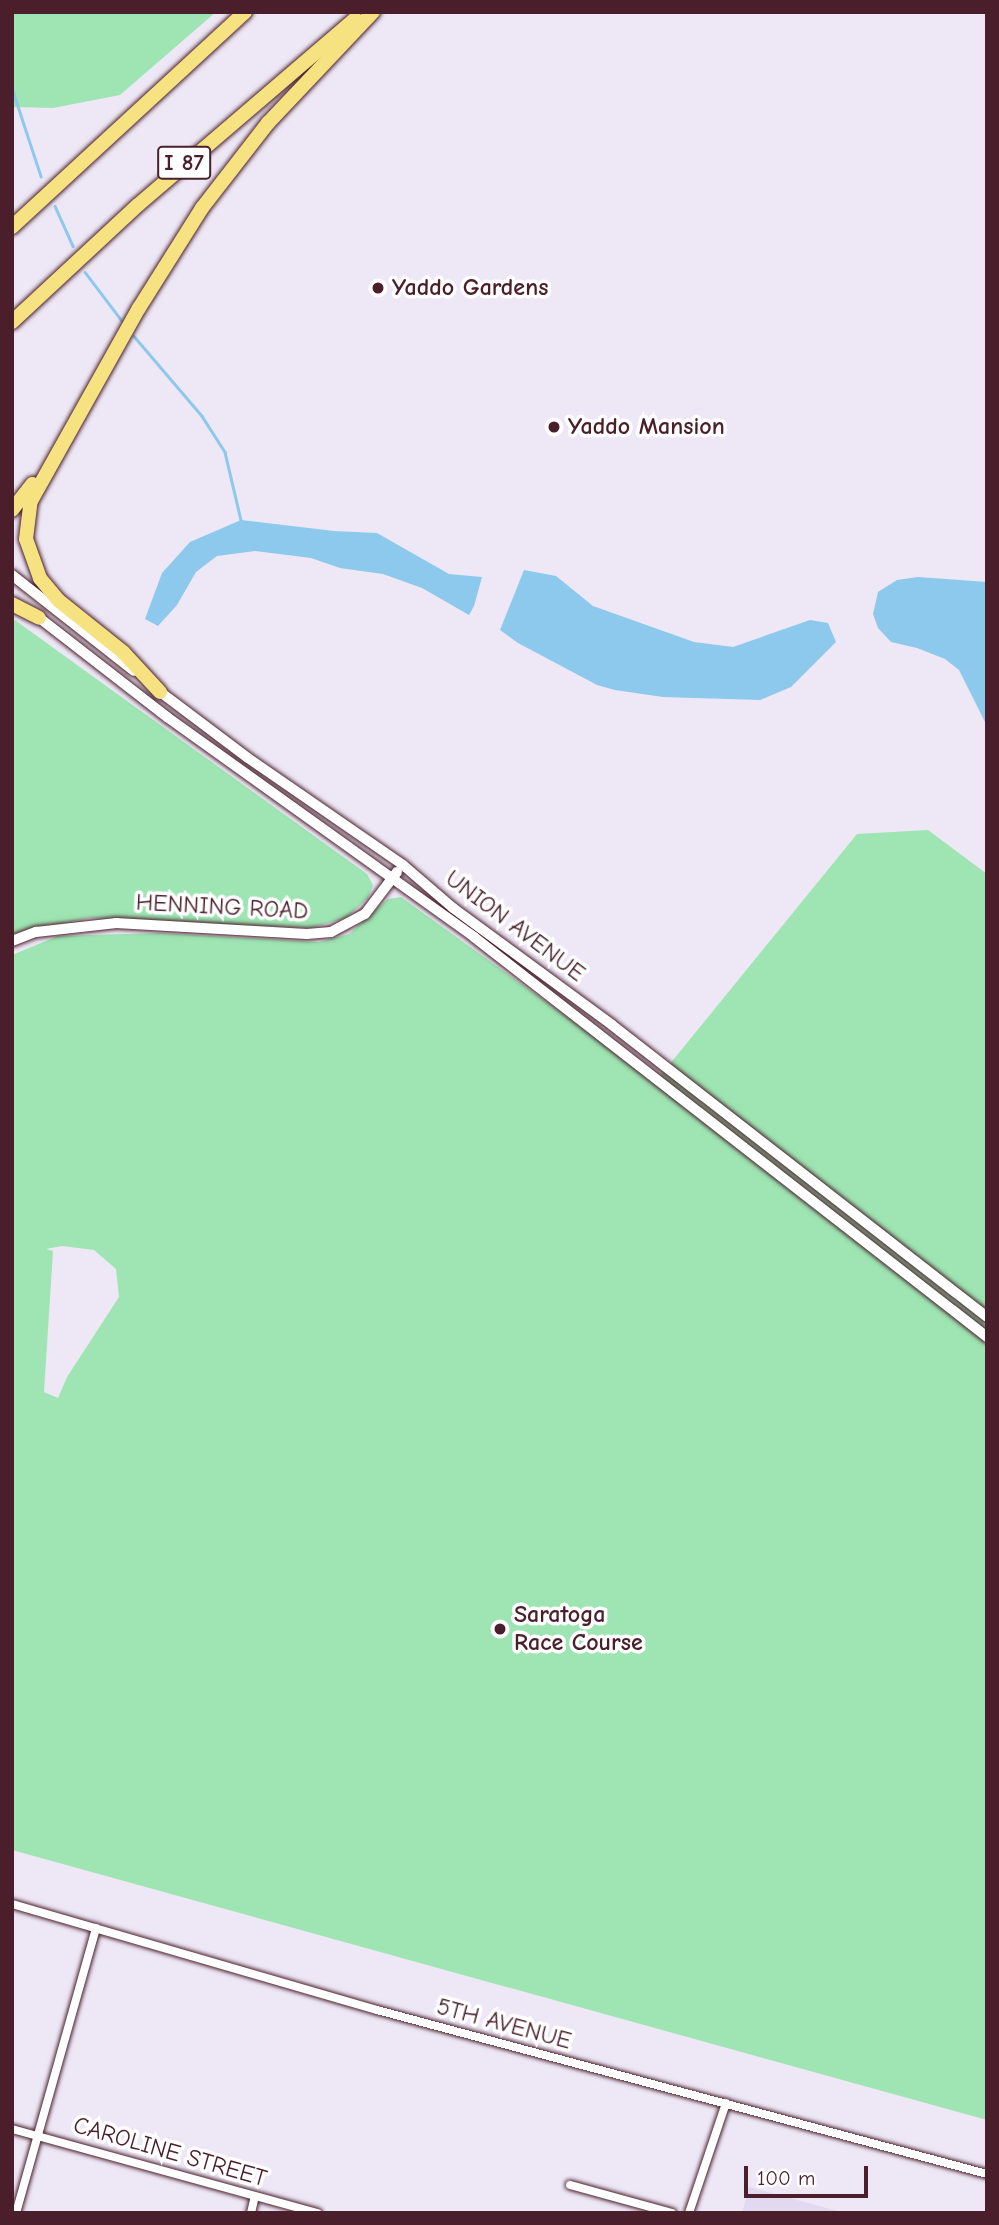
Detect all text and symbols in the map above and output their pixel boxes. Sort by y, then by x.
road number: I 87 [156,144,212,182]
place label: Yaddo Gardens [392,274,548,302]
marker: Yaddo Gardens [370,280,386,296]
place label: Yaddo Mansion [568,413,725,441]
marker: Yaddo Mansion [546,419,562,435]
street label: UNION AVENUE [439,864,591,988]
street label: HENNING ROAD [135,888,309,926]
place label: Saratoga Race Course [514,1601,643,1657]
marker: Saratoga Race Course [492,1621,508,1637]
street label: 5TH AVENUE [434,1992,574,2056]
street label: CAROLINE STREET [70,2111,270,2193]
scale bar [747,2152,871,2196]
text: 100 m [757,2166,815,2190]

